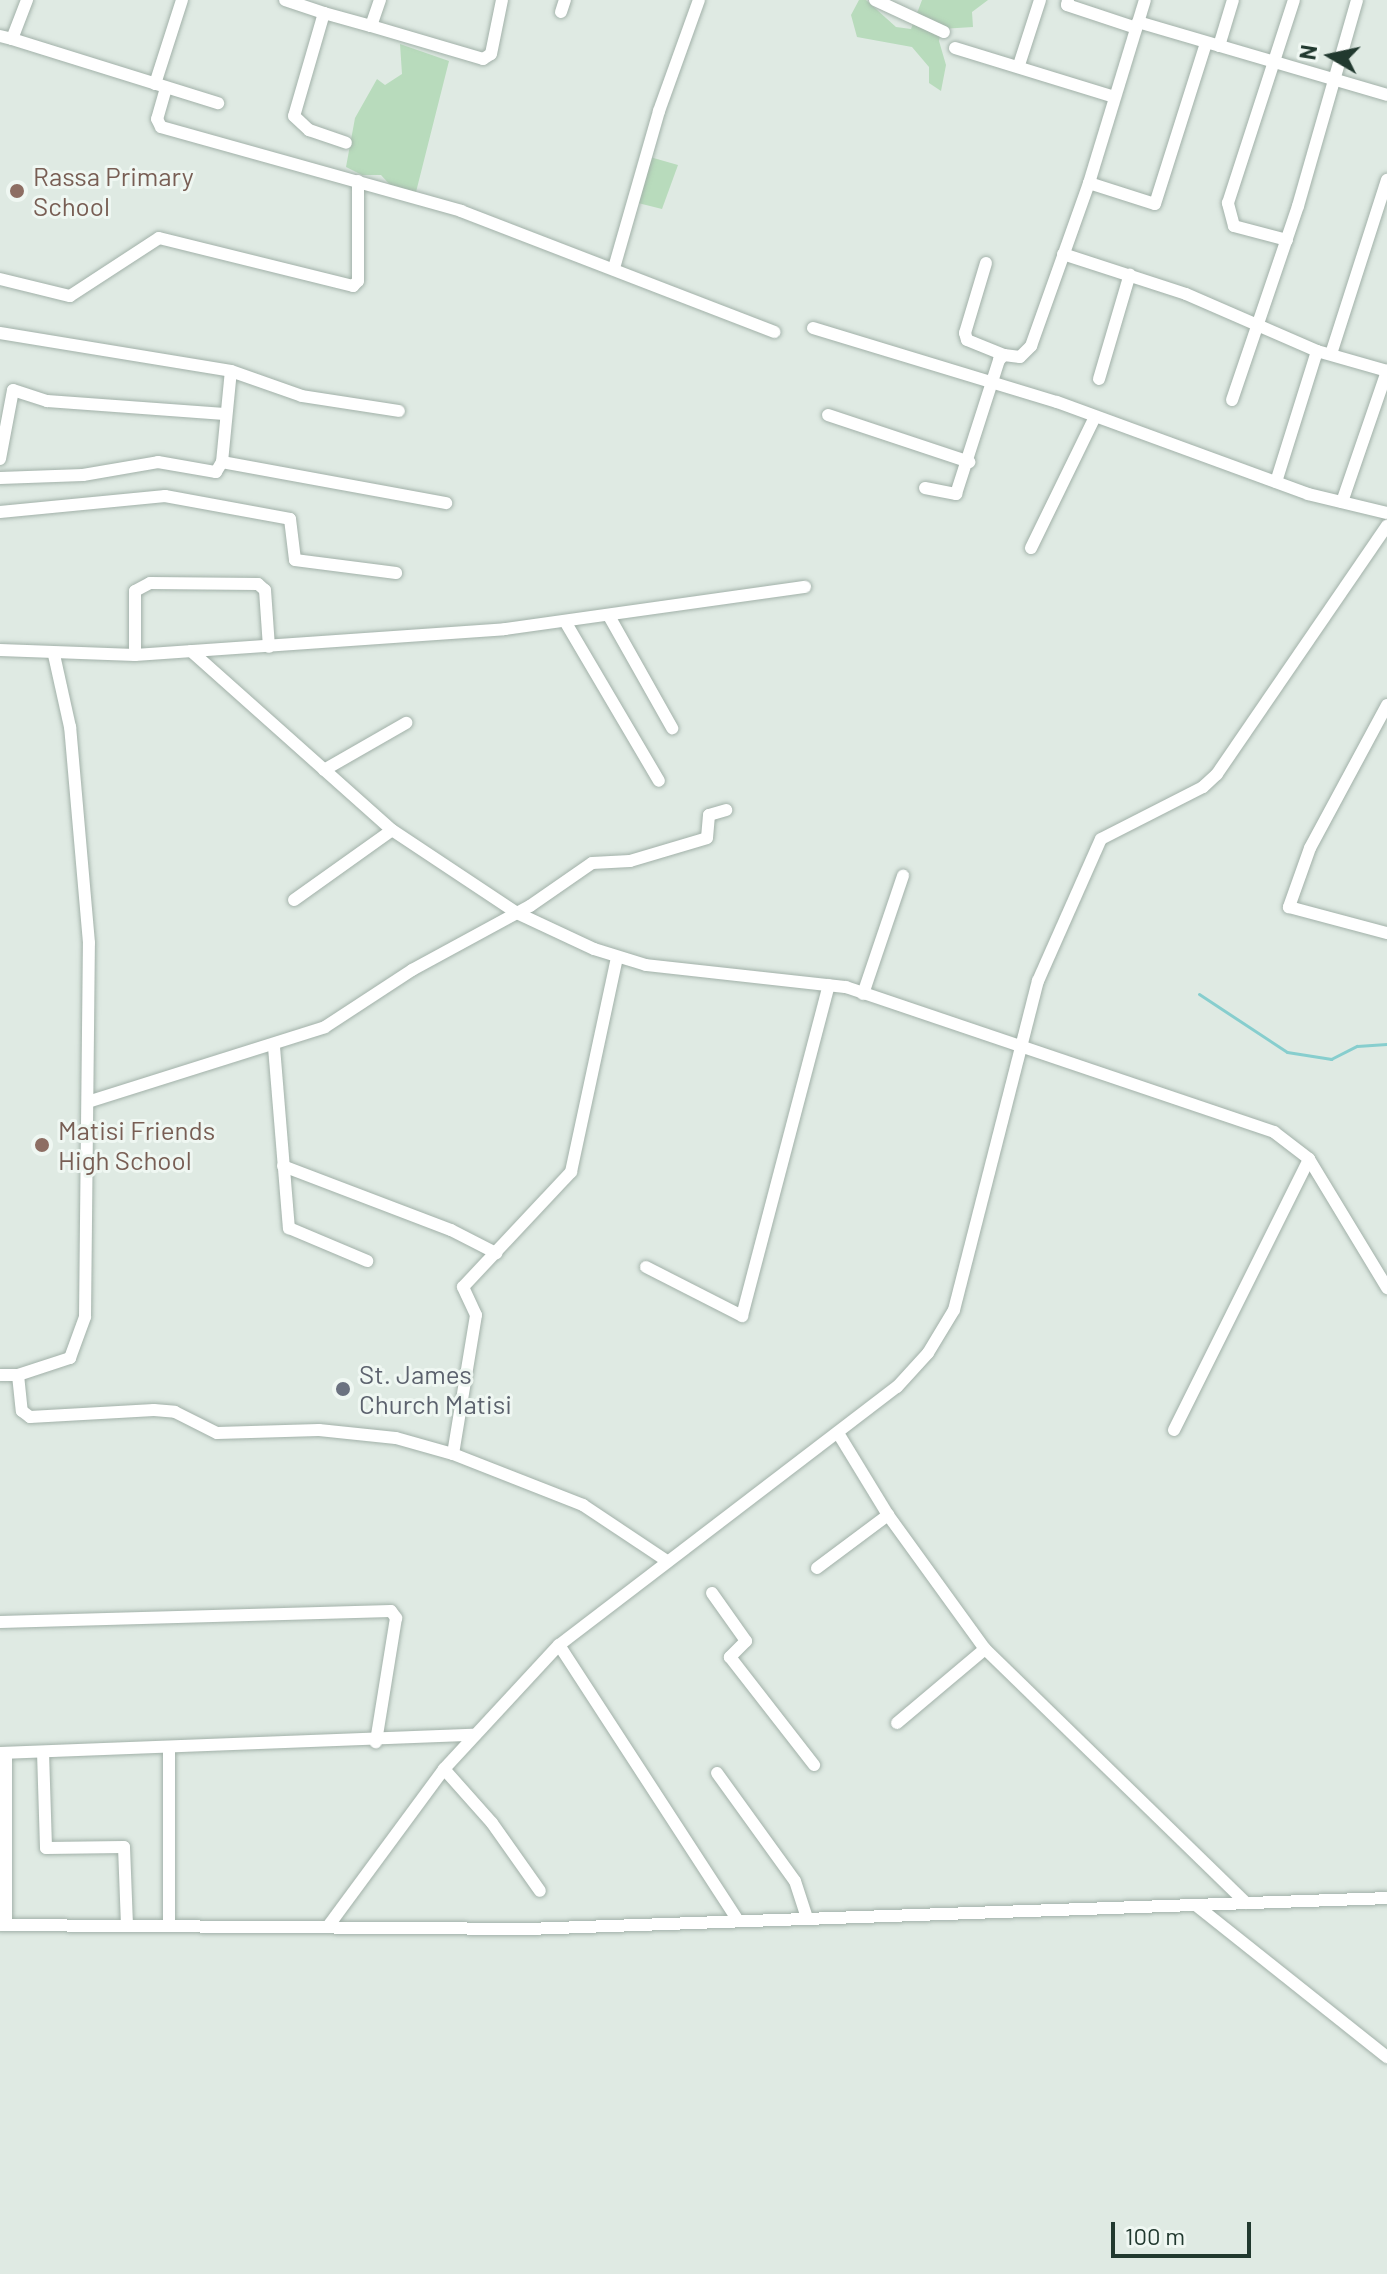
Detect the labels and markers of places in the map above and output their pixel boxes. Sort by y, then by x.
place label: Rassa Primary School [33,160,194,222]
marker: Rassa Primary School [8,182,26,200]
place label: Matisi Friends High School [58,1114,215,1176]
marker: Matisi Friends High School [33,1136,51,1154]
place label: St. James Church Matisi [359,1358,512,1420]
marker: St. James Church Matisi [334,1380,352,1398]

